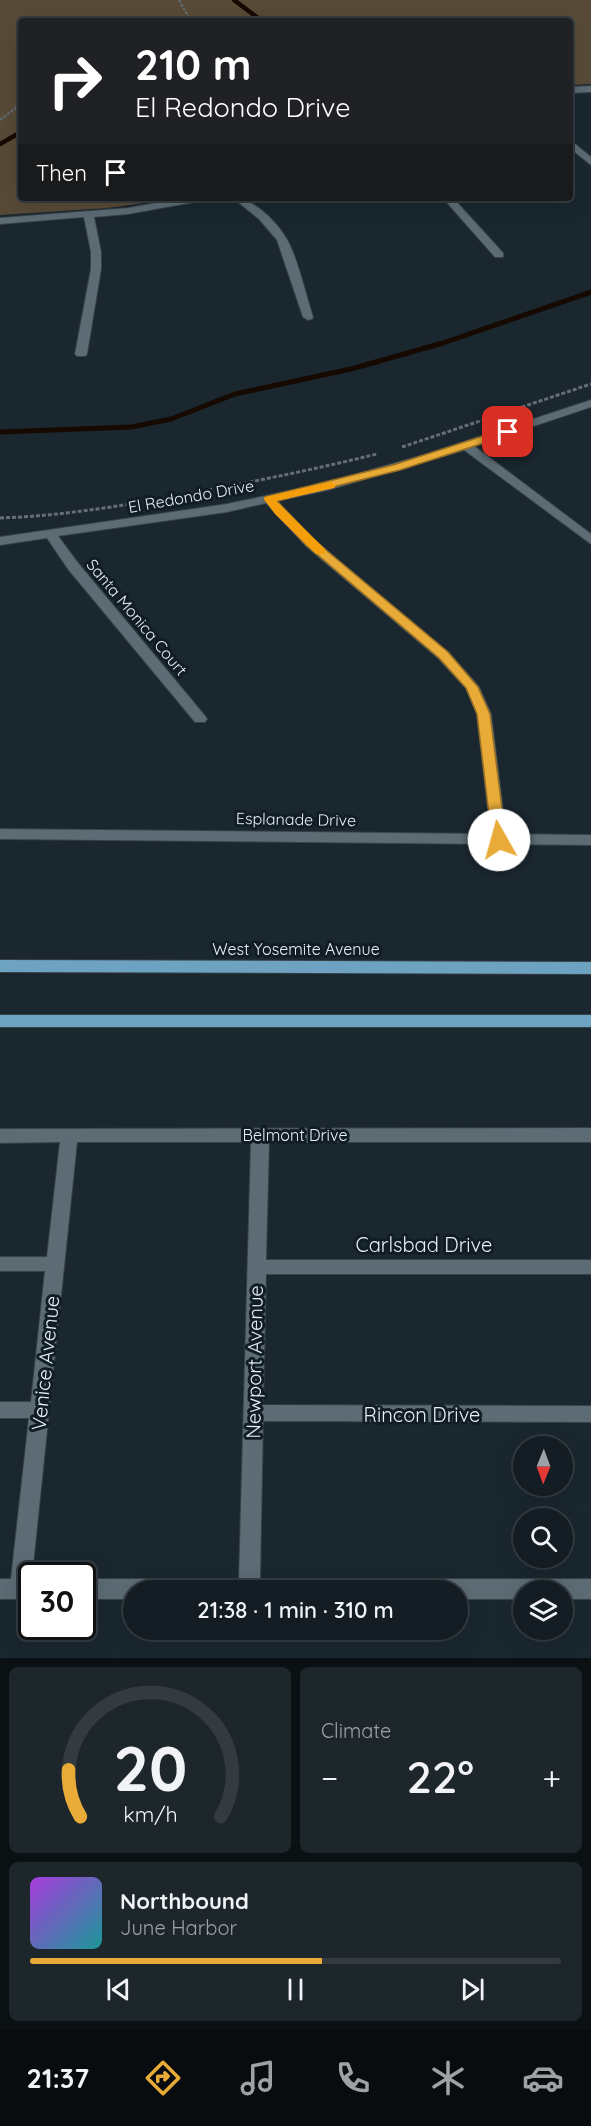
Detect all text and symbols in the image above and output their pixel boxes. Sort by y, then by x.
text: 210 m [135,38,252,91]
icon: right [36,42,114,120]
text: El Redondo Drive [135,90,350,124]
icon: arrive [99,156,132,189]
text: Then [36,159,87,187]
pin [482,406,533,457]
icon: arrive [491,415,524,448]
street label: El Redondo Drive [126,475,256,517]
street label: Santa Monica Court [82,555,192,679]
street label: Esplanade Drive [236,808,356,830]
position arrow [467,808,531,872]
street label: West Yosemite Avenue [212,939,380,959]
street label: Belmont Drive [243,1125,347,1145]
street label: Carlsbad Drive [356,1232,492,1257]
street label: Newport Avenue [240,1285,268,1439]
street label: Venice Avenue [25,1294,65,1432]
street label: Rincon Drive [364,1402,480,1427]
north arrow [513,1436,573,1496]
map controls [513,1436,573,1640]
button: search [513,1508,573,1568]
speed limit sign: 30 [18,1562,96,1640]
button: layers [513,1580,573,1640]
text: 21:38 · 1 min · 310 m [197,1596,394,1624]
text: Climate [321,1718,391,1743]
text: 20 [113,1729,187,1807]
text: 22° [407,1748,474,1804]
text: − [321,1757,338,1798]
text: + [542,1757,561,1798]
text: km/h [123,1801,177,1827]
text: Northbound [120,1887,249,1915]
text: June Harbor [120,1915,237,1940]
icon: previous [102,1973,135,2006]
icon: pause [279,1973,312,2006]
icon: next [456,1973,489,2006]
icon: directions [142,2057,184,2099]
icon: music [237,2057,279,2099]
icon: phone [332,2057,374,2099]
icon: climate [427,2057,469,2099]
icon: car [522,2057,564,2099]
text: 21:37 [27,2061,89,2095]

